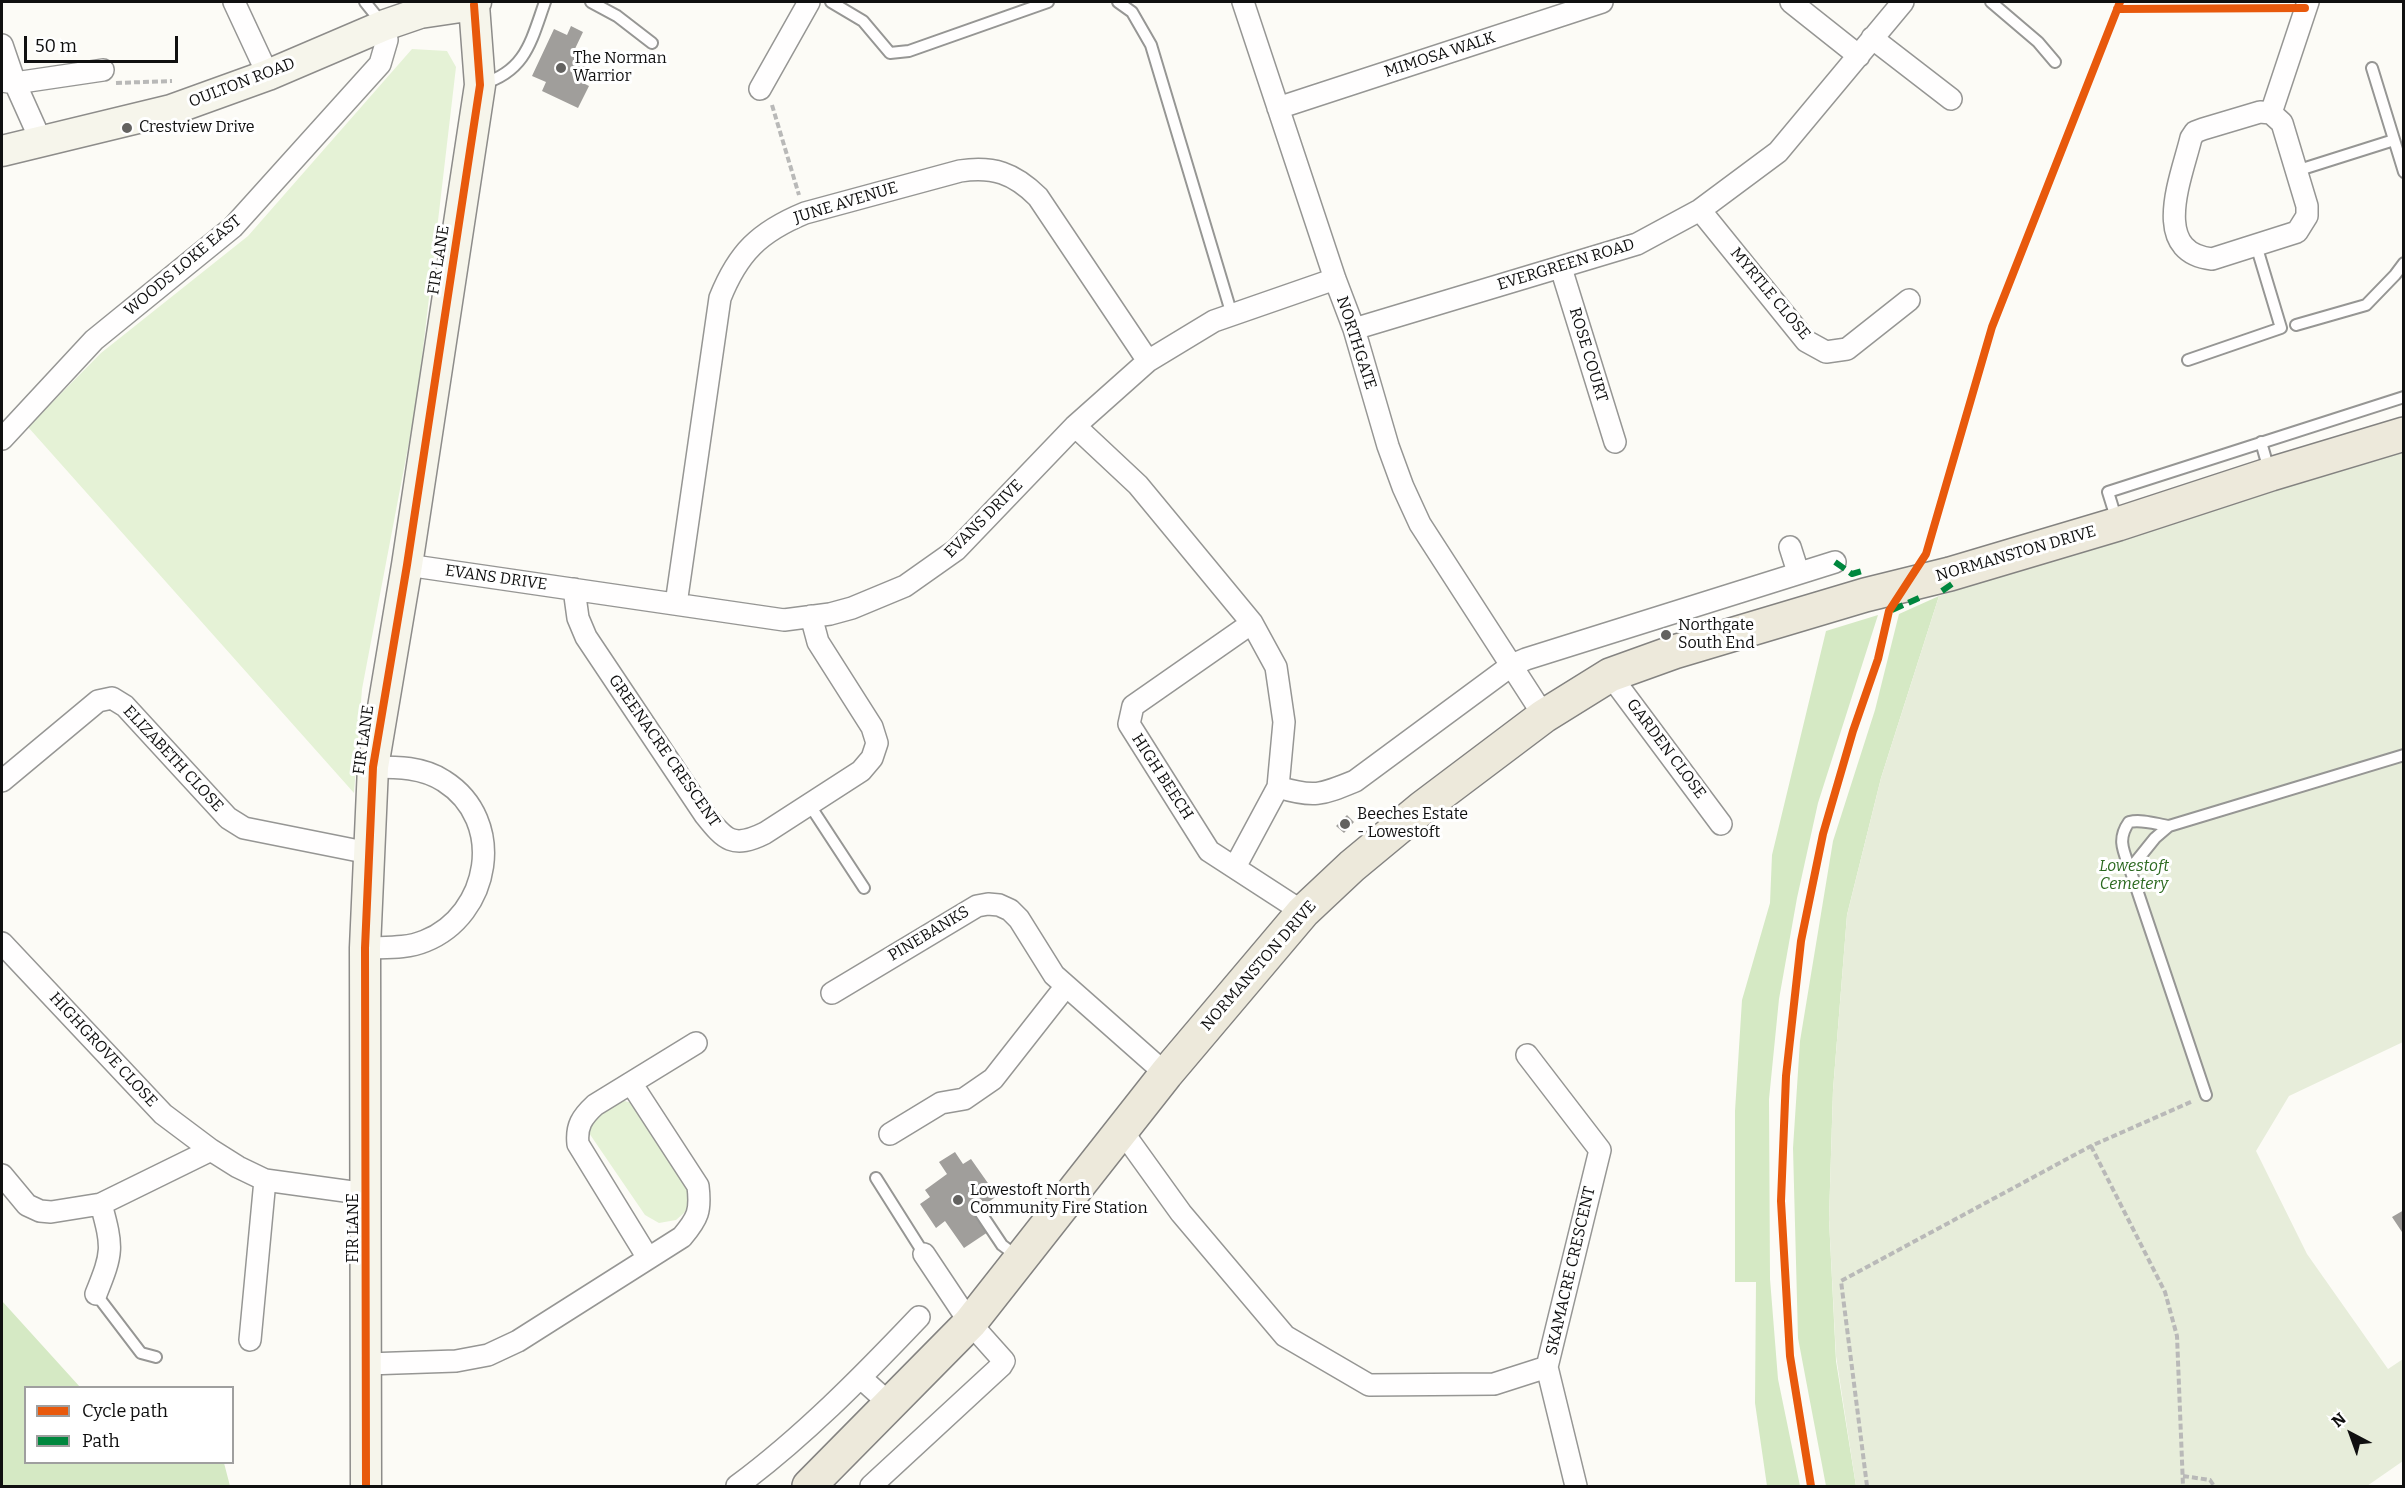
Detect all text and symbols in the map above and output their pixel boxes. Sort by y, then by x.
scale bar [27,24,182,62]
street label: MIMOSA WALK [1382,28,1498,82]
text: 50 m [35,35,77,57]
place label: The Norman Warrior [573,49,667,87]
street label: OULTON ROAD [186,54,298,112]
marker: The Norman Warrior [554,61,568,75]
place label: Crestview Drive [139,118,255,138]
marker: Crestview Drive [120,121,134,135]
street label: JUNE AVENUE [792,178,900,228]
street label: WOODS LOKE EAST [121,211,245,321]
street label: FIR LANE [424,224,454,296]
street label: EVERGREEN ROAD [1495,235,1637,295]
street label: MYRTLE CLOSE [1726,244,1814,344]
street label: NORTHGATE [1332,294,1380,392]
street label: ROSE COURT [1565,305,1611,405]
street label: EVANS DRIVE [941,476,1027,562]
street label: NORMANSTON DRIVE [1934,522,2098,586]
street label: EVANS DRIVE [444,561,548,595]
place label: Northgate South End [1678,616,1755,654]
marker: Northgate South End [1659,628,1673,642]
street label: GREENACRE CRESCENT [604,671,724,831]
street label: GARDEN CLOSE [1622,695,1710,803]
street label: ELIZABETH CLOSE [119,702,227,816]
street label: FIR LANE [350,704,378,776]
street label: HIGH BEECH [1127,730,1197,824]
place label: Beeches Estate - Lowestoft [1357,805,1468,843]
marker: Beeches Estate - Lowestoft [1338,817,1352,831]
park label: Lowestoft Cemetery [2099,857,2169,895]
street label: NORMANSTON DRIVE [1197,897,1321,1035]
street label: PINEBANKS [885,902,973,966]
street label: HIGHGROVE CLOSE [45,989,161,1111]
place label: Lowestoft North Community Fire Station [970,1181,1148,1219]
street label: SKAMACRE CRESCENT [1542,1185,1600,1357]
street label: FIR LANE [344,1193,364,1263]
marker: Lowestoft North Community Fire Station [951,1193,965,1207]
legend [24,1386,234,1464]
text: Cycle path [82,1400,168,1422]
north arrow [2321,1404,2381,1464]
text: N [2328,1409,2350,1431]
text: Path [82,1430,120,1452]

